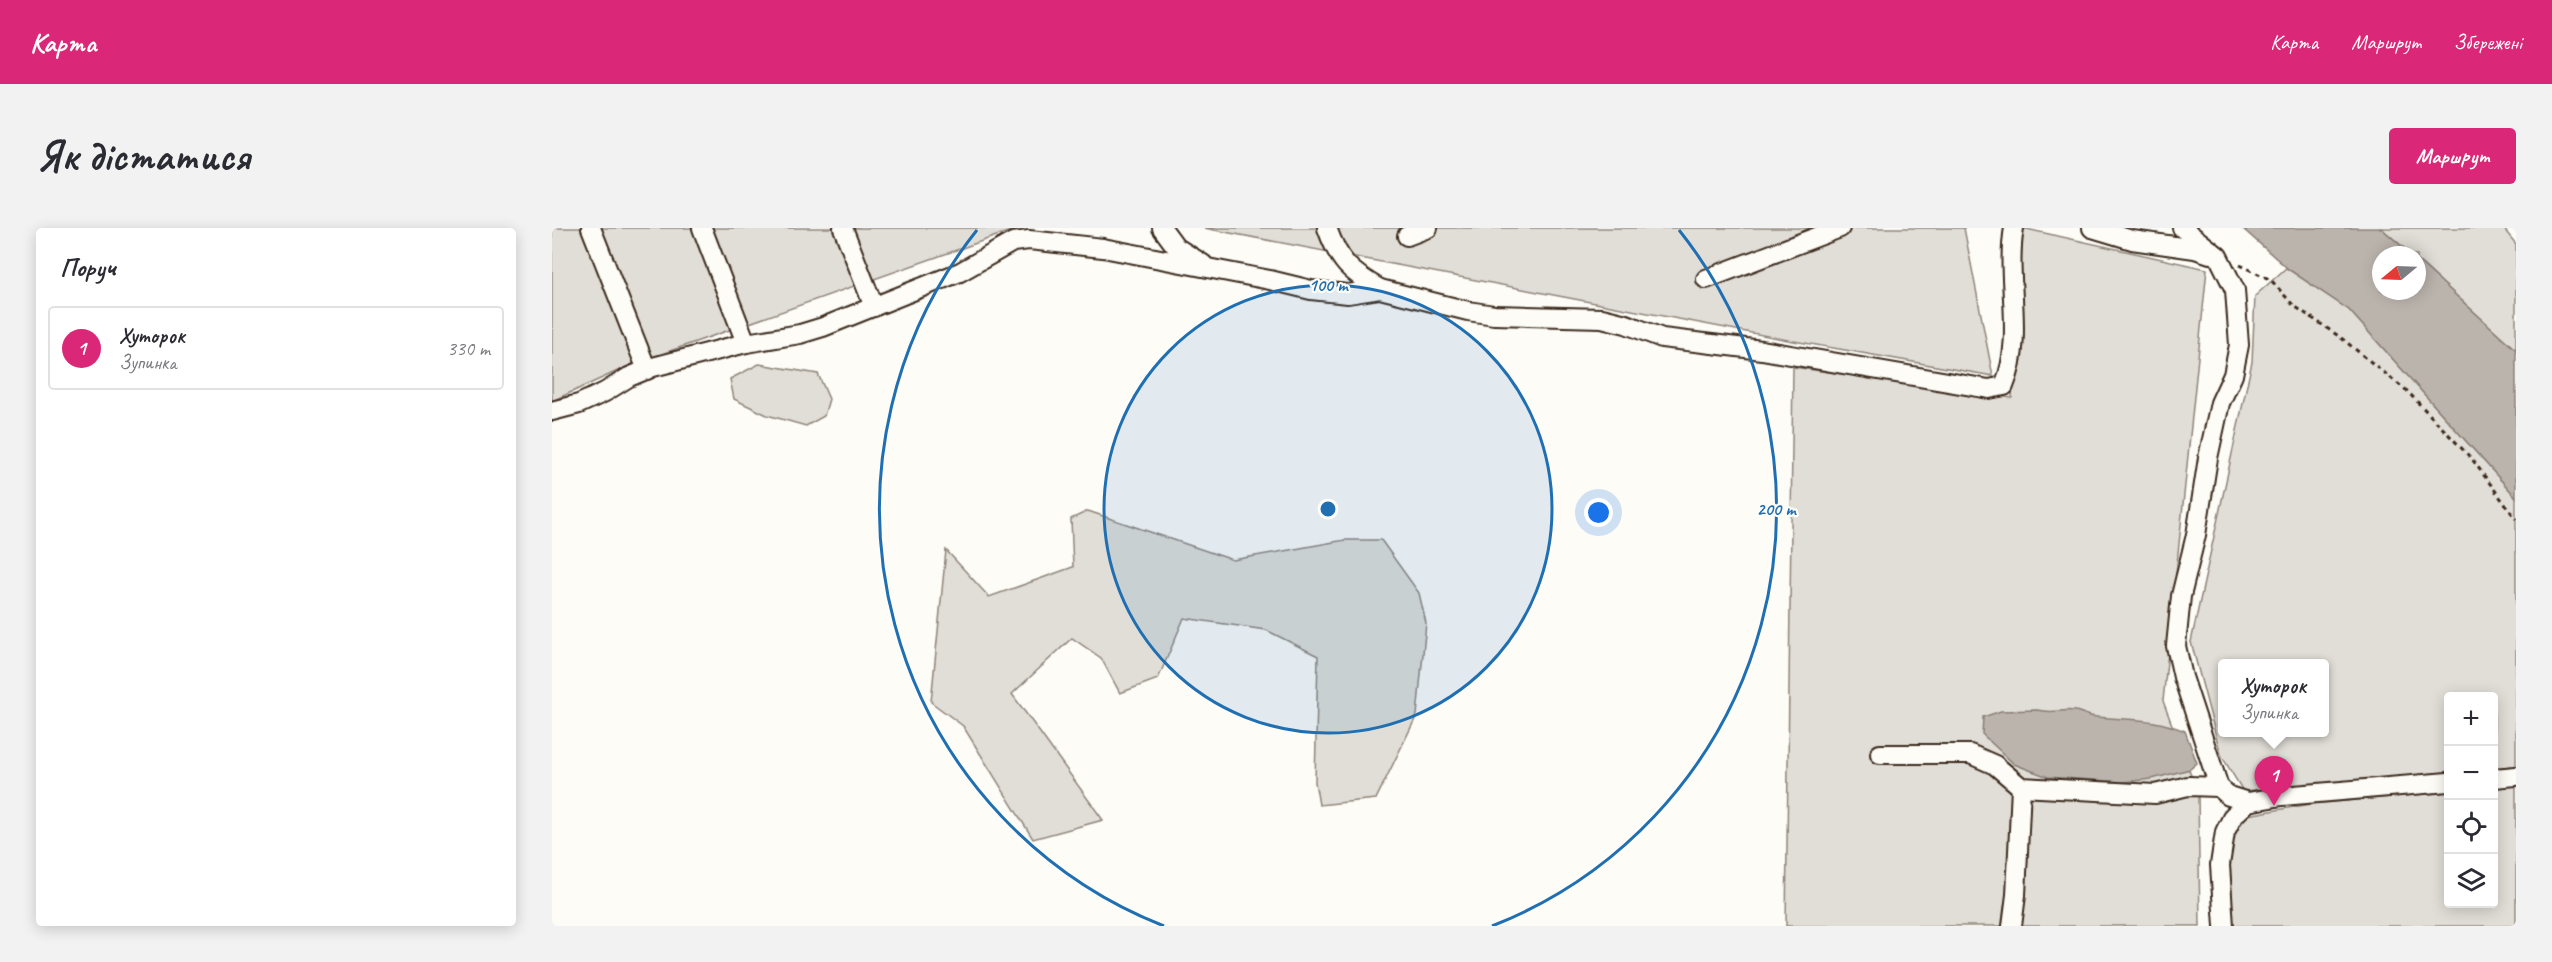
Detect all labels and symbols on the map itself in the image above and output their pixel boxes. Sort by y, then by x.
north arrow [2372,246,2426,300]
text: 100 m [1309,274,1349,296]
your location [1584,498,1613,527]
text: 200 m [1757,498,1797,520]
centre of rings [1318,499,1338,519]
pin: 1 [2254,756,2294,806]

